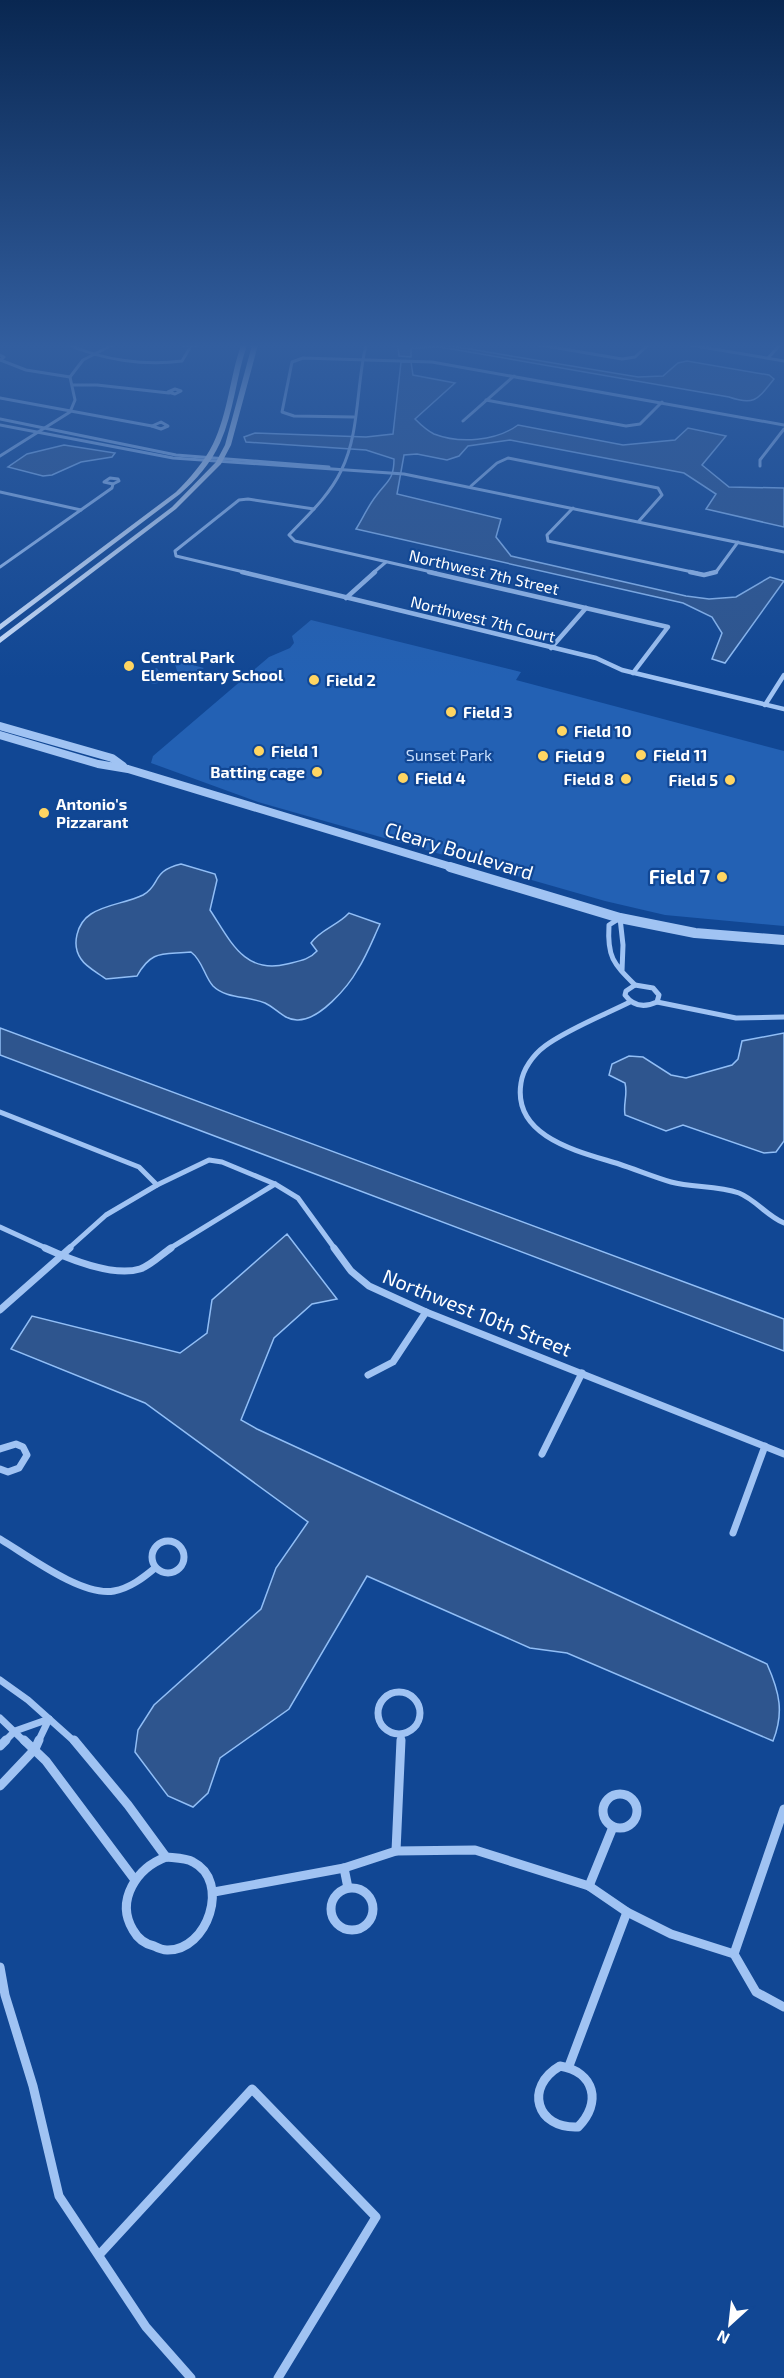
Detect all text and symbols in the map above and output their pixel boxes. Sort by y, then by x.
street label: Northwest 7th Street [407,545,561,598]
street label: Northwest 7th Court [409,591,558,646]
place label: Central Park Elementary School [141,647,284,685]
marker: Central Park Elementary School [122,659,136,673]
place label: Field 2 [326,670,376,689]
marker: Field 2 [307,673,321,687]
place label: Field 3 [463,702,513,721]
marker: Field 3 [444,705,458,719]
place label: Field 10 [574,721,632,740]
marker: Field 10 [555,724,569,738]
place label: Field 1 [271,741,319,760]
marker: Field 1 [252,744,266,758]
park label: Sunset Park [406,745,492,764]
place label: Field 11 [653,745,707,764]
place label: Field 9 [555,746,605,765]
marker: Field 11 [634,748,648,762]
marker: Field 9 [536,749,550,763]
place label: Batting cage [210,762,305,781]
marker: Batting cage [310,765,324,779]
place label: Field 4 [415,768,466,787]
place label: Field 8 [563,769,614,788]
place label: Field 5 [669,770,718,789]
marker: Field 4 [396,771,410,785]
marker: Field 8 [619,772,633,786]
marker: Field 5 [723,773,737,787]
place label: Antonio's Pizzarant [56,794,129,831]
marker: Antonio's Pizzarant [37,806,51,820]
street label: Cleary Boulevard [382,816,537,884]
place label: Field 7 [649,864,710,888]
marker: Field 7 [715,870,729,884]
street label: Northwest 10th Street [380,1263,576,1361]
north arrow [700,2294,760,2354]
text: N [713,2327,732,2349]

